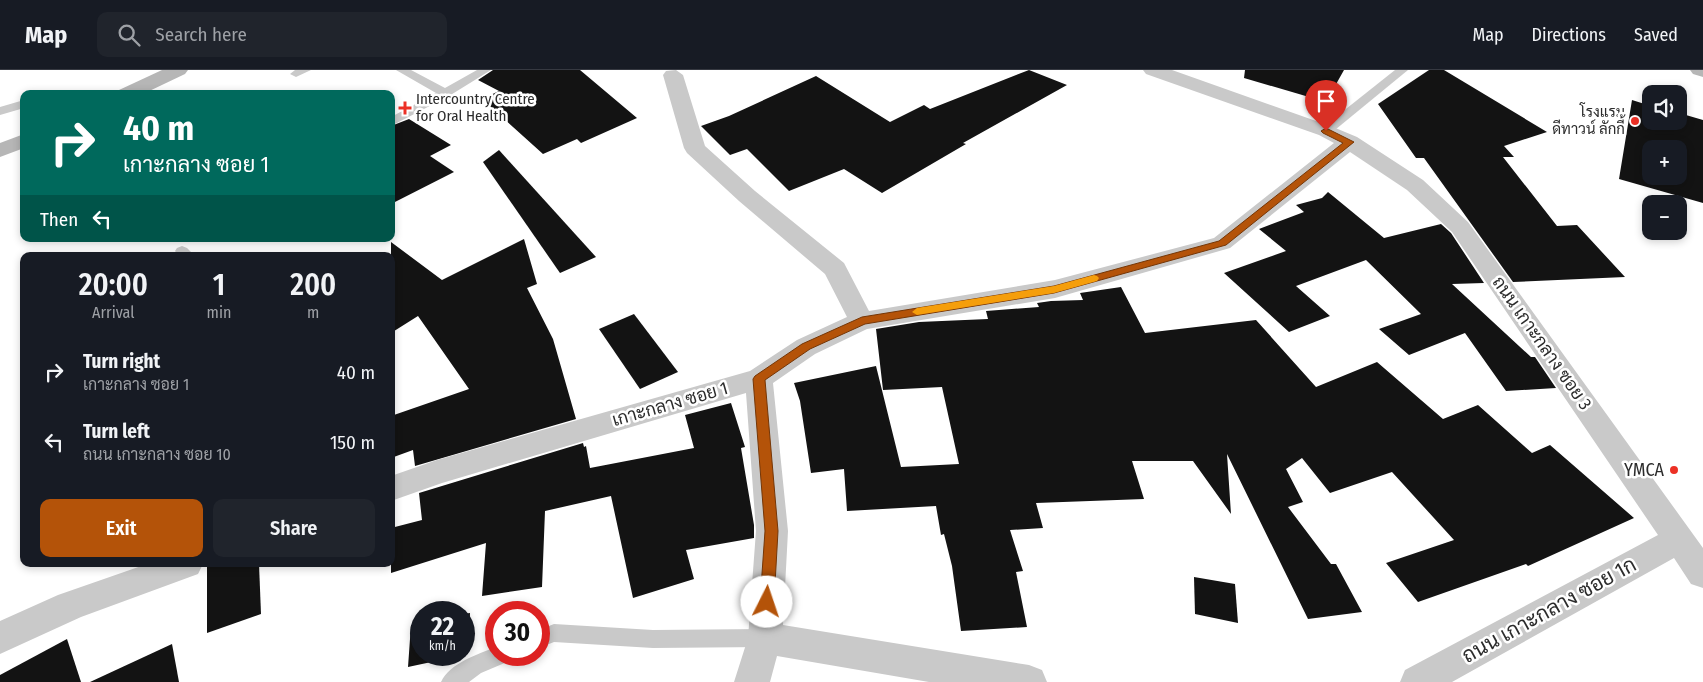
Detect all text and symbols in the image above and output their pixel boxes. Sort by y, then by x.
search box [97,12,447,57]
text: Map [25,21,67,49]
icon: search [115,21,143,49]
text: Search here [155,23,247,46]
text: Map [1472,24,1504,46]
text: Directions [1532,24,1606,46]
text: Saved [1634,24,1678,46]
pin [1305,80,1347,131]
map controls [1642,85,1687,240]
button: sound [1642,85,1687,130]
icon: arrive [1312,87,1340,115]
place label: Intercountry Centre for Oral Health [416,90,535,125]
marker: Intercountry Centre for Oral Health [398,101,412,115]
place label: โรงแรม ดีทาวน์ ลักกี้ [1552,102,1626,138]
text: 40 m [123,107,194,149]
icon: right [40,110,105,175]
marker: โรงแรม ดีทาวน์ ลักกี้ [1629,115,1641,127]
button: + [1642,140,1687,185]
text: เกาะกลาง ซอย 1 [123,151,269,178]
button: − [1642,195,1687,240]
icon: left [88,205,116,233]
text: Then [40,208,78,231]
text: 20:00 [79,267,148,303]
text: 1 [213,267,225,303]
text: 200 [290,267,336,303]
street label: ถนน เกาะกลาง ซอย 3 [1488,272,1596,414]
text: Arrival [92,303,135,322]
text: min [207,303,231,322]
text: m [307,303,319,322]
text: Turn right [83,350,160,373]
icon: right [40,358,68,386]
text: 40 m [337,361,375,384]
text: เกาะกลาง ซอย 1 [83,375,189,394]
street label: เกาะกลาง ซอย 1 [610,377,730,431]
text: Turn left [83,420,150,443]
icon: left [40,428,68,456]
text: 150 m [330,431,375,454]
text: ถนน เกาะกลาง ซอย 10 [83,445,231,464]
place label: YMCA [1624,459,1665,481]
marker: YMCA [1668,464,1680,476]
button: Exit [40,499,203,557]
button: Share [213,499,375,557]
street label: ถนน เกาะกลาง ซอย 1ก [1457,551,1641,669]
position arrow [740,575,792,627]
speed limit sign: 30 [485,601,550,666]
text: 22 [431,612,454,642]
text: km/h [429,639,456,653]

